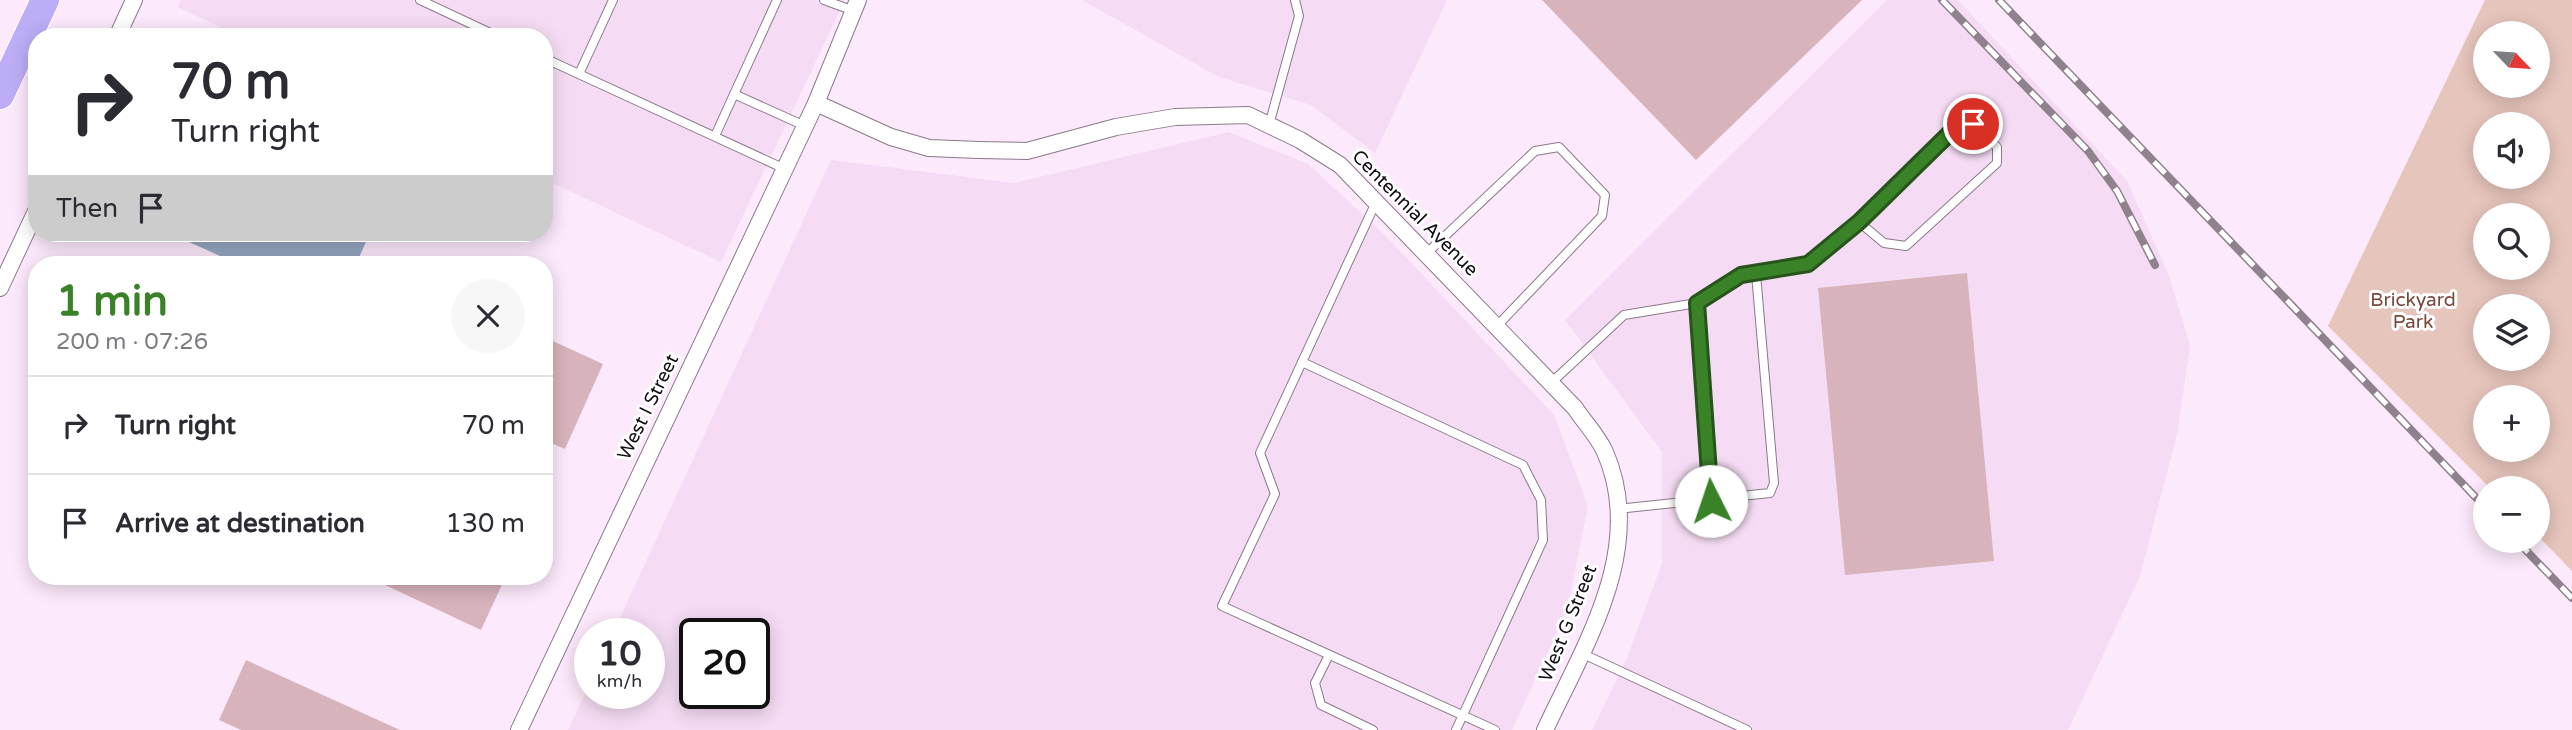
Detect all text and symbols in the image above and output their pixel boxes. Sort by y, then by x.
north arrow [2473,21,2550,98]
map controls [2473,21,2550,553]
text: 70 m [171,53,290,112]
icon: right [56,56,147,147]
pin [1943,94,2003,154]
icon: arrive [1954,105,1992,143]
button: sound [2473,112,2550,189]
text: Turn right [171,113,320,151]
street label: Centennial Avenue [1347,145,1483,281]
icon: arrive [132,189,170,227]
text: Then [56,193,118,224]
button: search [2473,203,2550,280]
text: 1 min [56,276,168,327]
button: close [451,279,525,353]
park label: Brickyard Park [2370,289,2456,333]
button: layers [2473,294,2550,371]
text: 200 m · 07:26 [56,328,208,356]
street label: West I Street [613,350,683,464]
button: + [2473,385,2550,462]
icon: right [56,406,94,444]
text: Turn right [115,410,236,441]
text: 70 m [462,410,525,441]
position arrow [1674,464,1748,538]
button: − [2473,476,2550,553]
icon: arrive [56,504,94,542]
text: Arrive at destination [115,508,365,539]
text: 130 m [445,508,525,539]
street label: West G Street [1535,561,1601,685]
speed limit sign: 20 [679,618,770,709]
text: 10 [598,633,641,675]
text: km/h [597,670,642,692]

